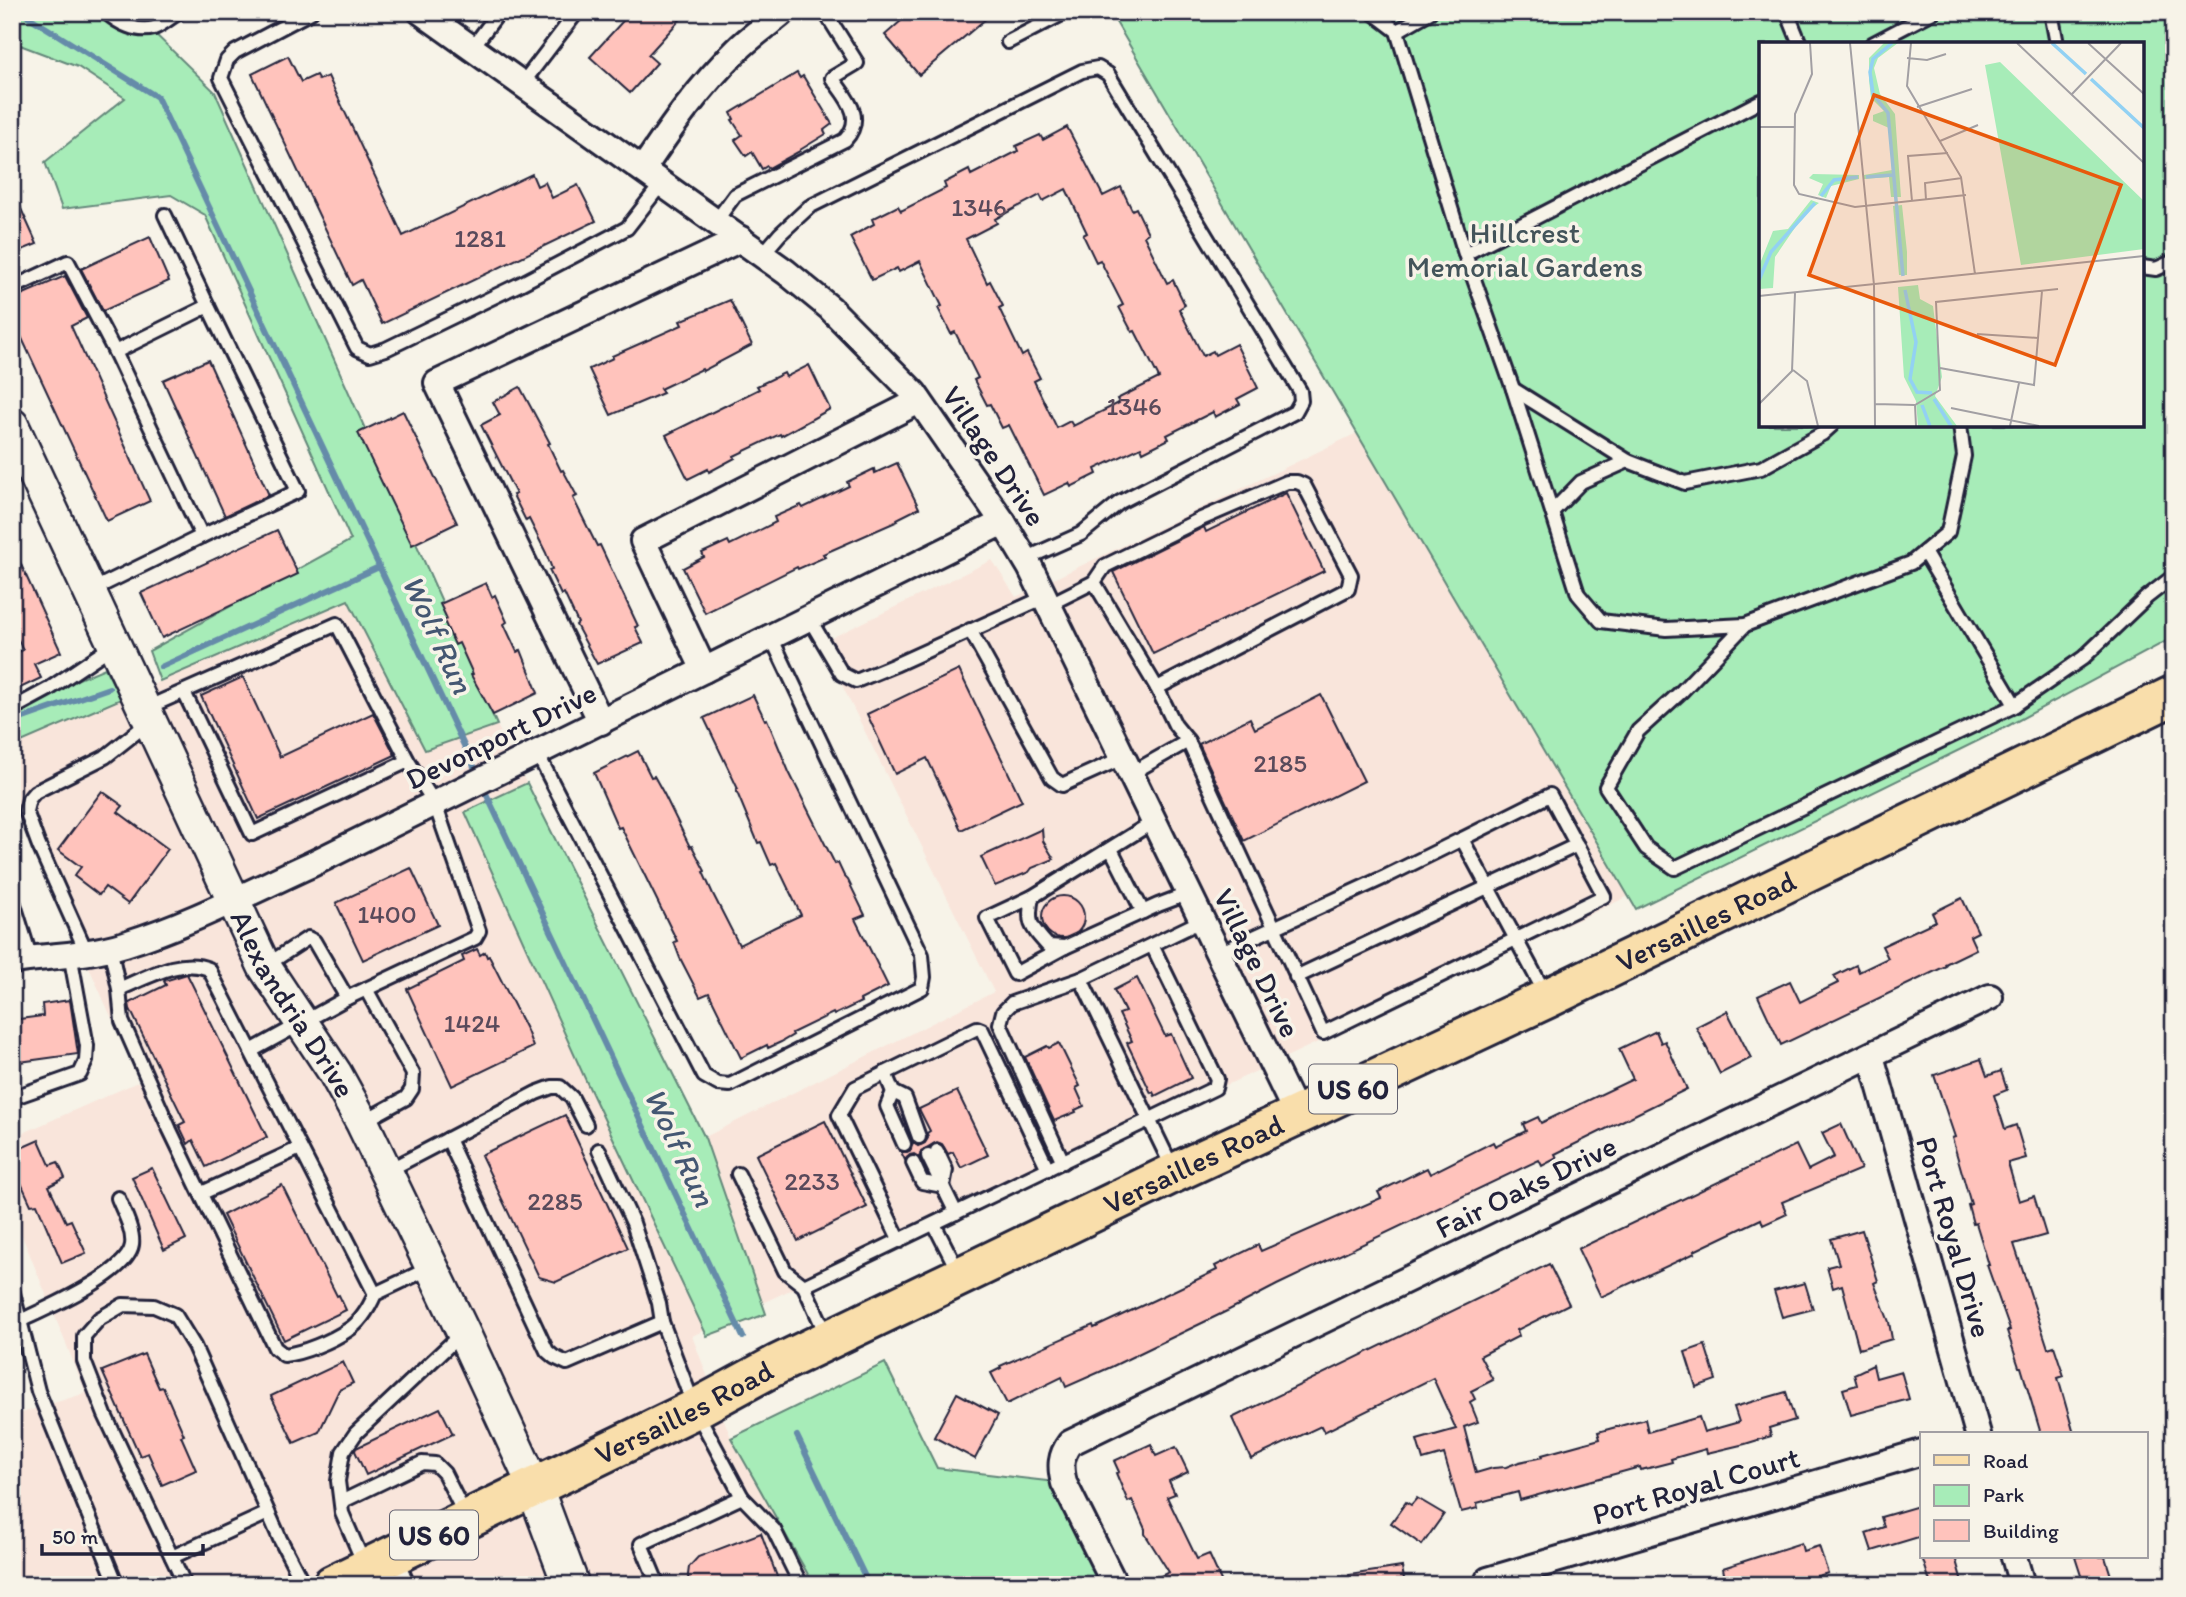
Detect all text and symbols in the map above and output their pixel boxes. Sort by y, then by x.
inset map [1759,42,2144,427]
house number: 1346 [951,191,1007,223]
park label: Hillcrest Memorial Gardens [1407,214,1643,285]
house number: 1281 [454,222,506,254]
street label: Village Drive [934,379,1055,533]
house number: 1346 [1106,390,1162,422]
water label: Wolf Run [394,569,482,700]
street label: Devonport Drive [399,673,602,798]
house number: 2185 [1253,747,1307,779]
street label: Versailles Road [1610,862,1802,980]
street label: Village Drive [1205,882,1309,1043]
house number: 1400 [357,898,417,930]
street label: Alexandria Drive [222,904,364,1104]
house number: 1424 [444,1007,501,1039]
road number: US 60 [1309,1064,1397,1114]
water label: Wolf Run [636,1082,724,1213]
street label: Versailles Road [1097,1105,1289,1222]
street label: Fair Oaks Drive [1429,1127,1622,1246]
street label: Port Royal Drive [1908,1132,2001,1342]
house number: 2233 [784,1165,840,1197]
house number: 2285 [527,1185,583,1217]
street label: Versailles Road [589,1351,779,1473]
legend [1920,1432,2148,1558]
street label: Port Royal Court [1588,1438,1804,1533]
text: Road [1983,1448,2029,1473]
text: Park [1983,1482,2025,1507]
road number: US 60 [390,1510,478,1560]
scale bar [42,1513,203,1557]
text: Building [1983,1518,2059,1543]
text: 50 m [52,1524,99,1549]

